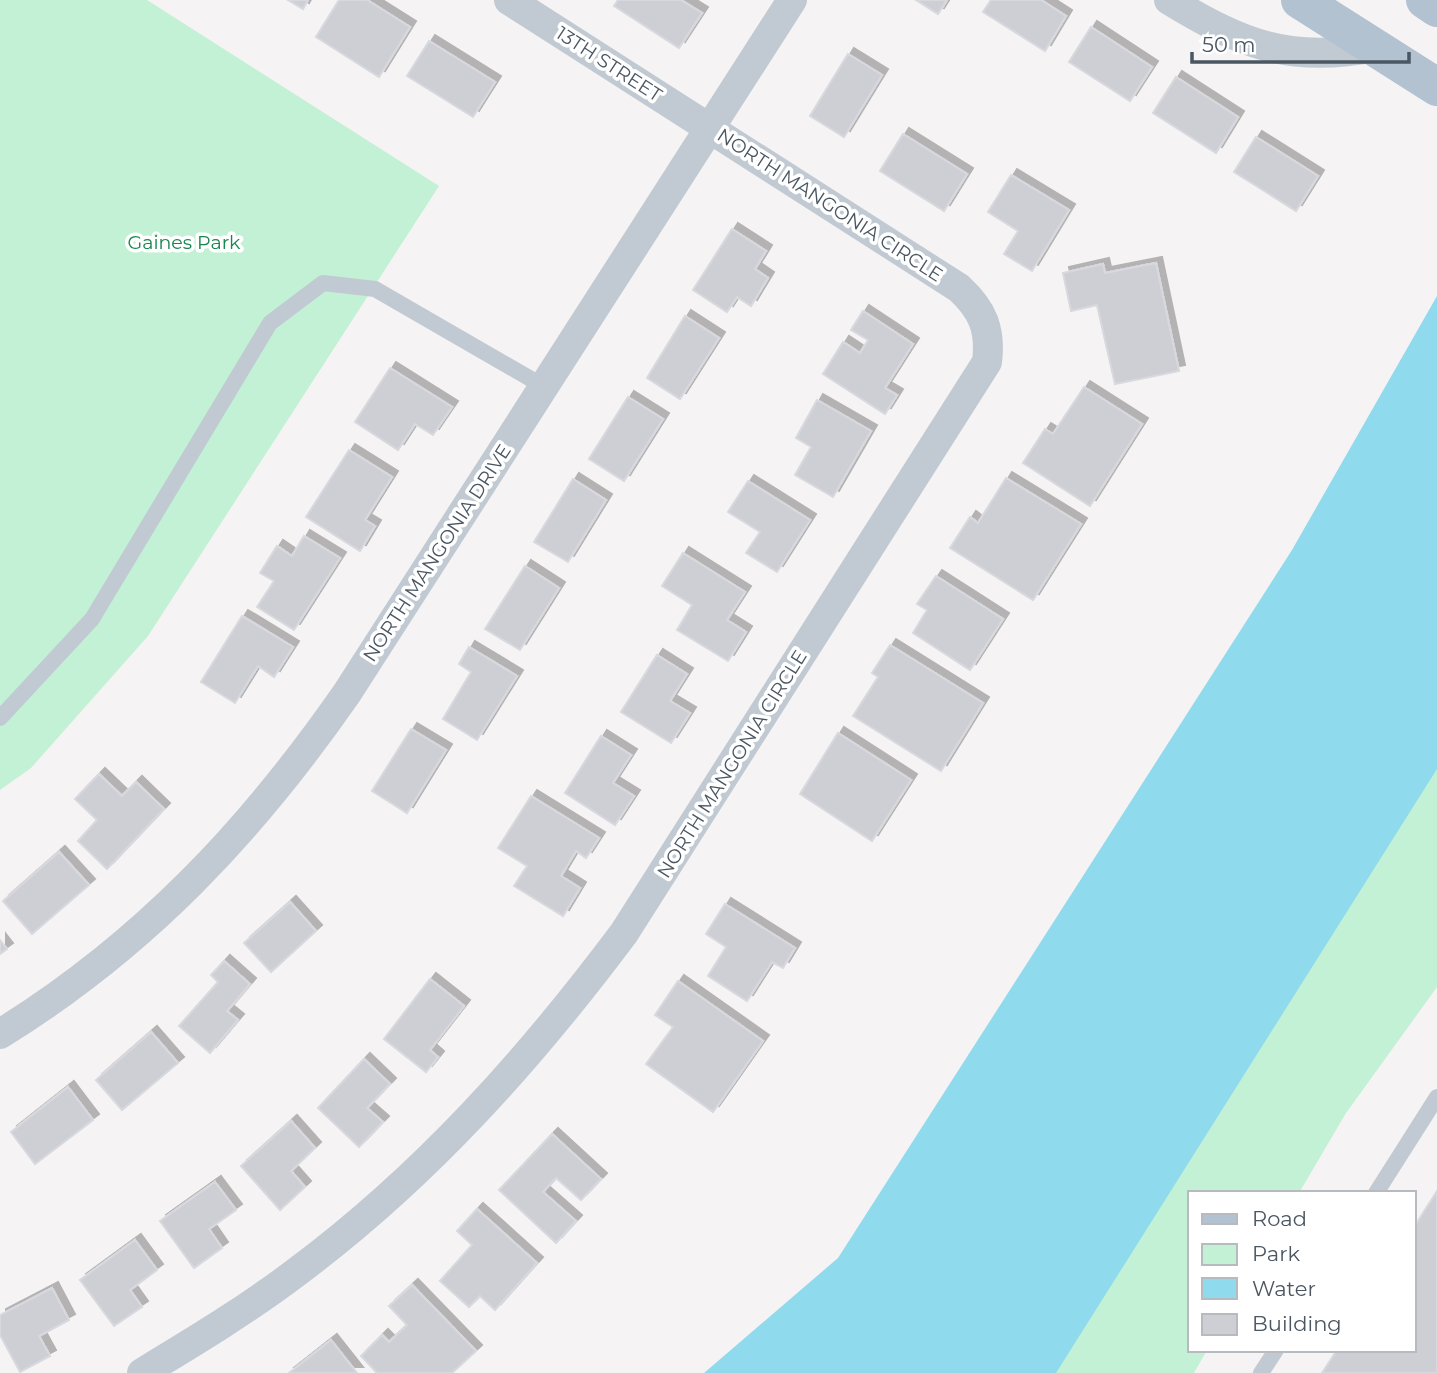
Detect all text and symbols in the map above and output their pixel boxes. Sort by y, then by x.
street label: 13TH STREET [552,21,666,107]
scale bar [1192,21,1409,65]
text: 50 m [1202,32,1256,57]
street label: NORTH MANGONIA CIRCLE [713,123,947,287]
park label: Gaines Park [128,231,241,254]
street label: NORTH MANGONIA DRIVE [358,440,516,666]
street label: NORTH MANGONIA CIRCLE [652,646,812,882]
legend [1188,1191,1416,1352]
text: Road [1252,1206,1307,1231]
text: Park [1252,1241,1300,1266]
text: Water [1252,1276,1316,1301]
text: Building [1252,1311,1342,1336]

